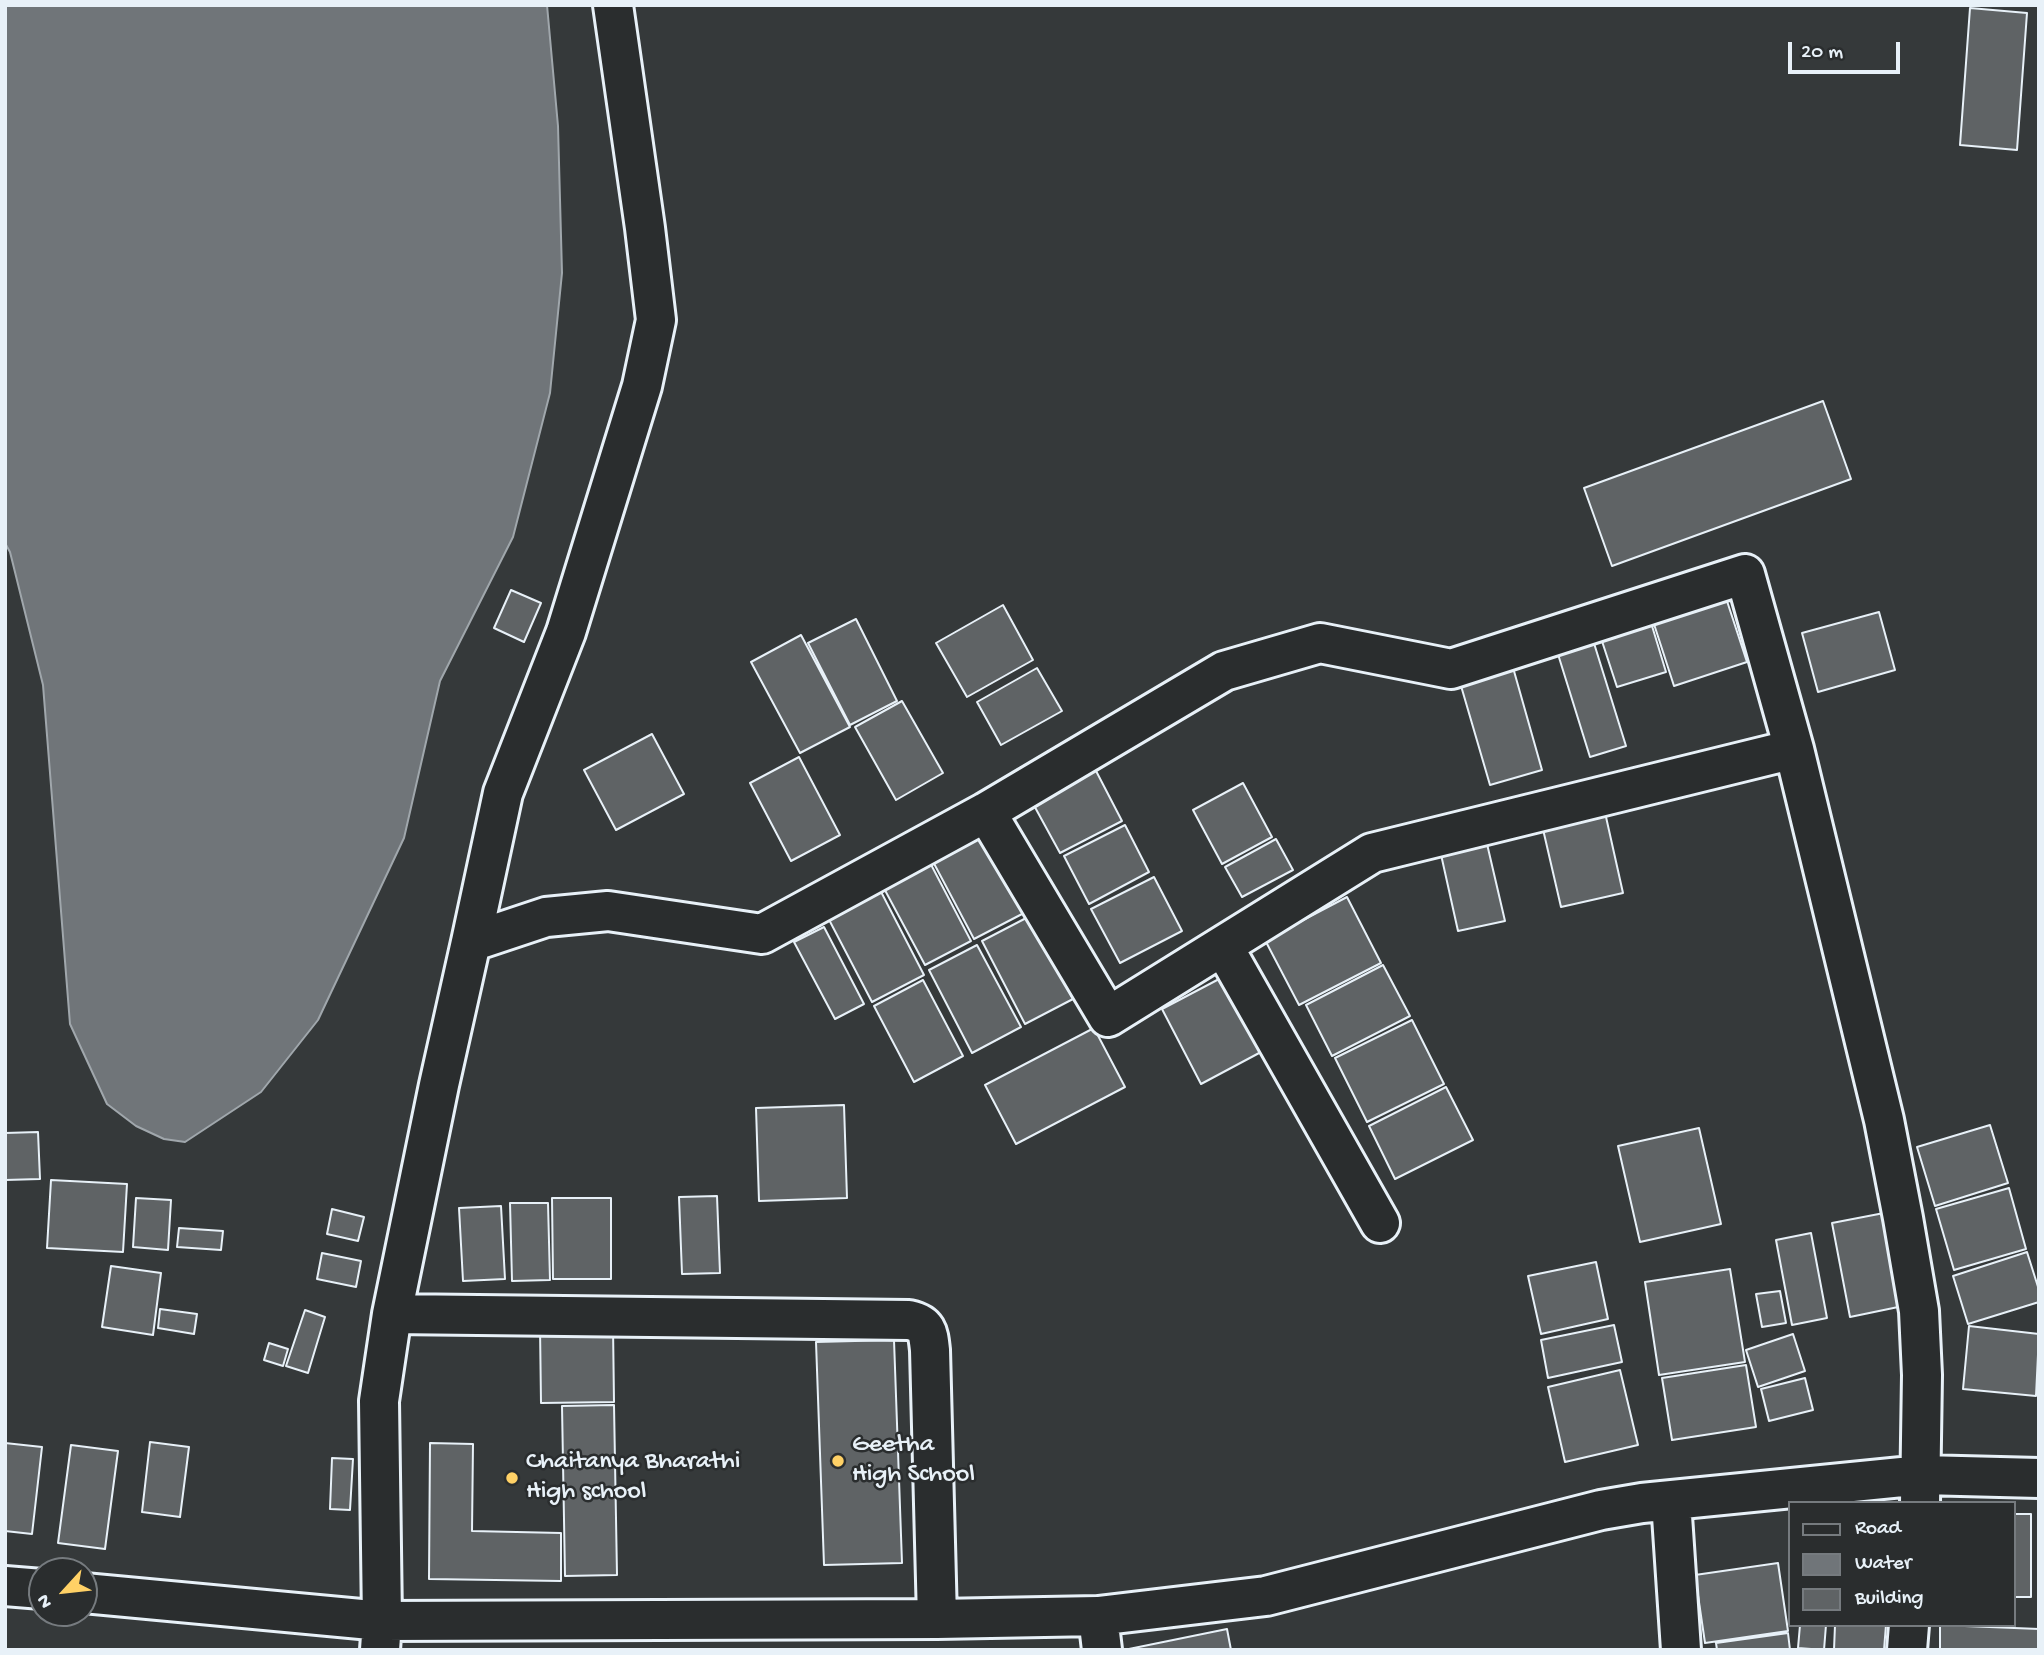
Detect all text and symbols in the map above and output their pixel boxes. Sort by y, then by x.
scale bar [1792,28,1904,72]
text: 20 m [1801,41,1843,66]
place label: Geetha High School [852,1430,975,1492]
place label: Chaitanya Bharathi High school [526,1447,740,1508]
marker: Geetha High School [830,1453,846,1469]
marker: Chaitanya Bharathi High school [504,1470,520,1486]
legend [1788,1501,2016,1627]
text: Road [1855,1517,1901,1542]
text: Water [1855,1552,1911,1577]
north arrow [28,1557,98,1627]
text: Building [1855,1587,1924,1612]
text: N [33,1590,59,1612]

